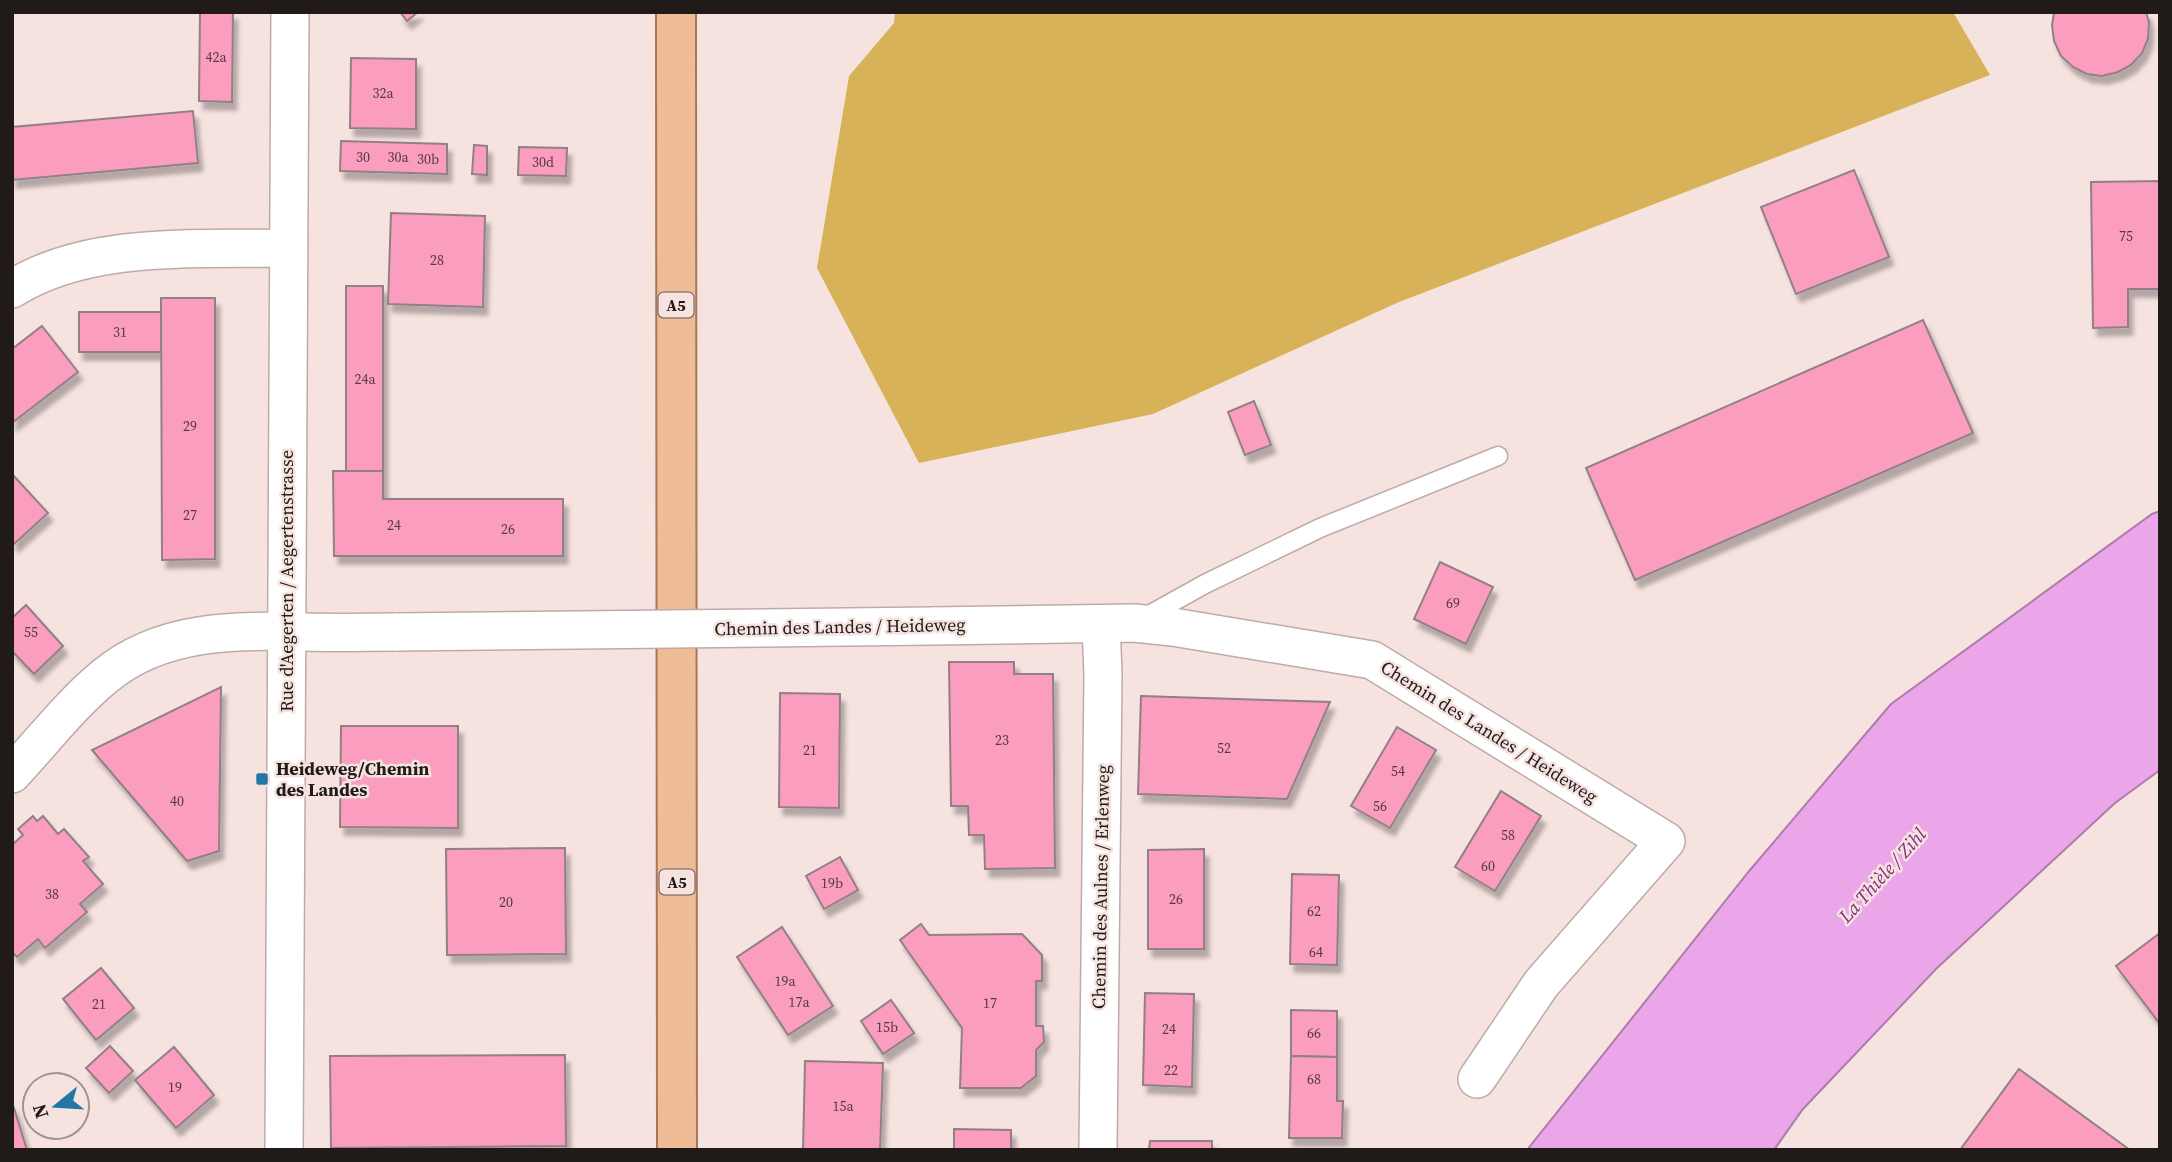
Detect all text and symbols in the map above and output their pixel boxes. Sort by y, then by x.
house number: 42a [205,47,227,67]
house number: 32a [372,83,394,103]
house number: 30 [356,147,370,167]
house number: 30a [387,147,409,167]
house number: 30b [417,149,439,169]
house number: 30d [532,152,554,172]
house number: 75 [2119,226,2133,246]
house number: 28 [430,250,444,270]
road number: A5 [658,292,694,318]
house number: 31 [113,322,127,342]
house number: 24a [354,369,376,389]
house number: 29 [183,416,197,436]
street label: Rue d'Aegerten / Aegertenstrasse [274,450,299,712]
house number: 27 [183,505,197,525]
house number: 24 [387,515,401,535]
house number: 26 [501,519,515,539]
house number: 69 [1446,593,1460,613]
street label: Chemin des Landes / Heideweg [714,612,966,641]
house number: 55 [24,622,38,642]
street label: Chemin des Landes / Heideweg [1376,654,1602,809]
house number: 23 [995,730,1009,750]
house number: 52 [1217,738,1231,758]
house number: 21 [803,740,817,760]
place label: Heideweg/Chemin des Landes [276,756,429,802]
house number: 54 [1391,761,1405,781]
street label: Chemin des Aulnes / Erlenweg [1086,765,1115,1009]
marker: Heideweg/Chemin des Landes [254,771,270,787]
house number: 40 [170,791,184,811]
house number: 56 [1373,796,1387,816]
water label: La Thièle / Zihl [1832,821,1932,929]
house number: 58 [1501,825,1515,845]
house number: 60 [1481,856,1495,876]
road number: A5 [660,870,694,894]
house number: 19b [821,873,843,893]
house number: 38 [45,884,59,904]
house number: 26 [1169,889,1183,909]
house number: 20 [499,892,513,912]
house number: 62 [1307,901,1321,921]
house number: 64 [1309,942,1323,962]
house number: 19a [774,971,796,991]
house number: 17a [788,992,810,1012]
house number: 17 [983,993,997,1013]
house number: 21 [92,994,106,1014]
house number: 15b [876,1017,898,1037]
house number: 24 [1162,1019,1176,1039]
house number: 66 [1307,1023,1321,1043]
house number: 22 [1164,1060,1178,1080]
house number: 68 [1307,1069,1321,1089]
north arrow [21,1071,91,1141]
house number: 19 [168,1077,182,1097]
house number: 15a [832,1096,854,1116]
text: N [25,1101,54,1122]

